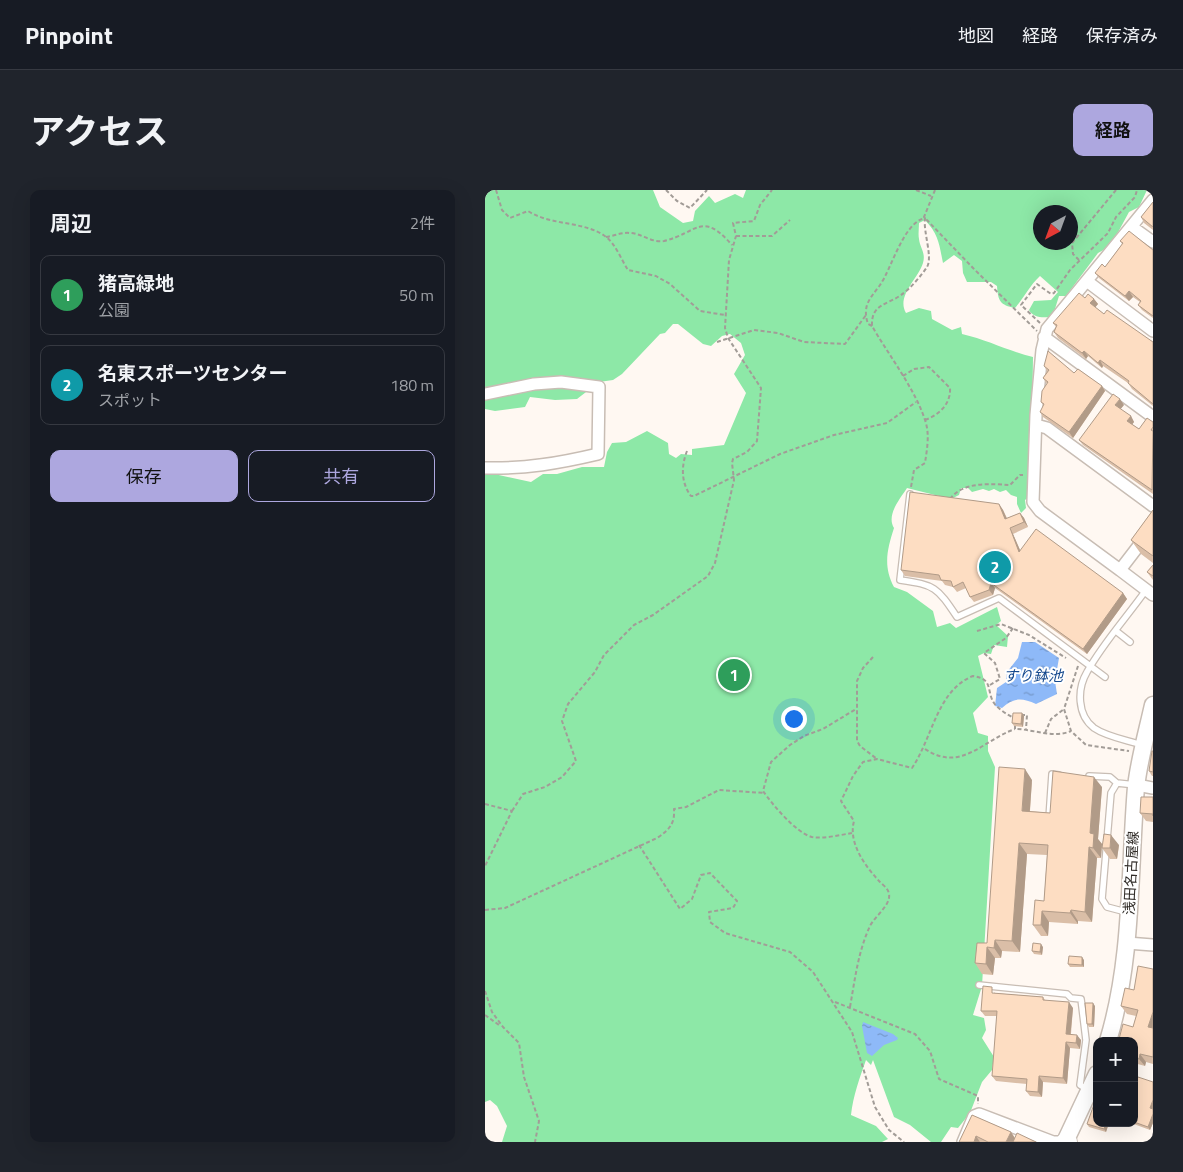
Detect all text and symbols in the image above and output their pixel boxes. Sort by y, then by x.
text: Pinpoint [25,17,113,53]
text: 地図 [958,22,994,49]
text: 経路 [1022,22,1058,49]
text: 保存済み [1086,22,1158,49]
text: アクセス [30,104,168,158]
button: 経路 [1073,104,1153,156]
north arrow [1033,205,1078,250]
text: 周辺 [50,207,92,239]
text: 2件 [410,211,435,235]
text: 猪高緑地 [98,268,174,297]
text: 1 [63,283,71,307]
text: 50 m [399,283,434,307]
text: 公園 [98,298,130,322]
text: 名東スポーツセンター [98,358,288,387]
text: 2 [63,373,71,397]
text: 180 m [390,373,434,397]
text: スポット [98,388,162,412]
button: 保存 [50,450,238,502]
button: 共有 [248,450,435,502]
pin: 2 [979,548,1011,586]
pin: 1 [718,656,750,694]
water label: すり鉢池 [1003,664,1065,687]
your location [781,706,807,732]
street label: 浅田名古屋線 [1118,830,1143,915]
map controls [1093,1037,1138,1127]
button: + [1093,1037,1138,1082]
button: − [1093,1082,1138,1127]

